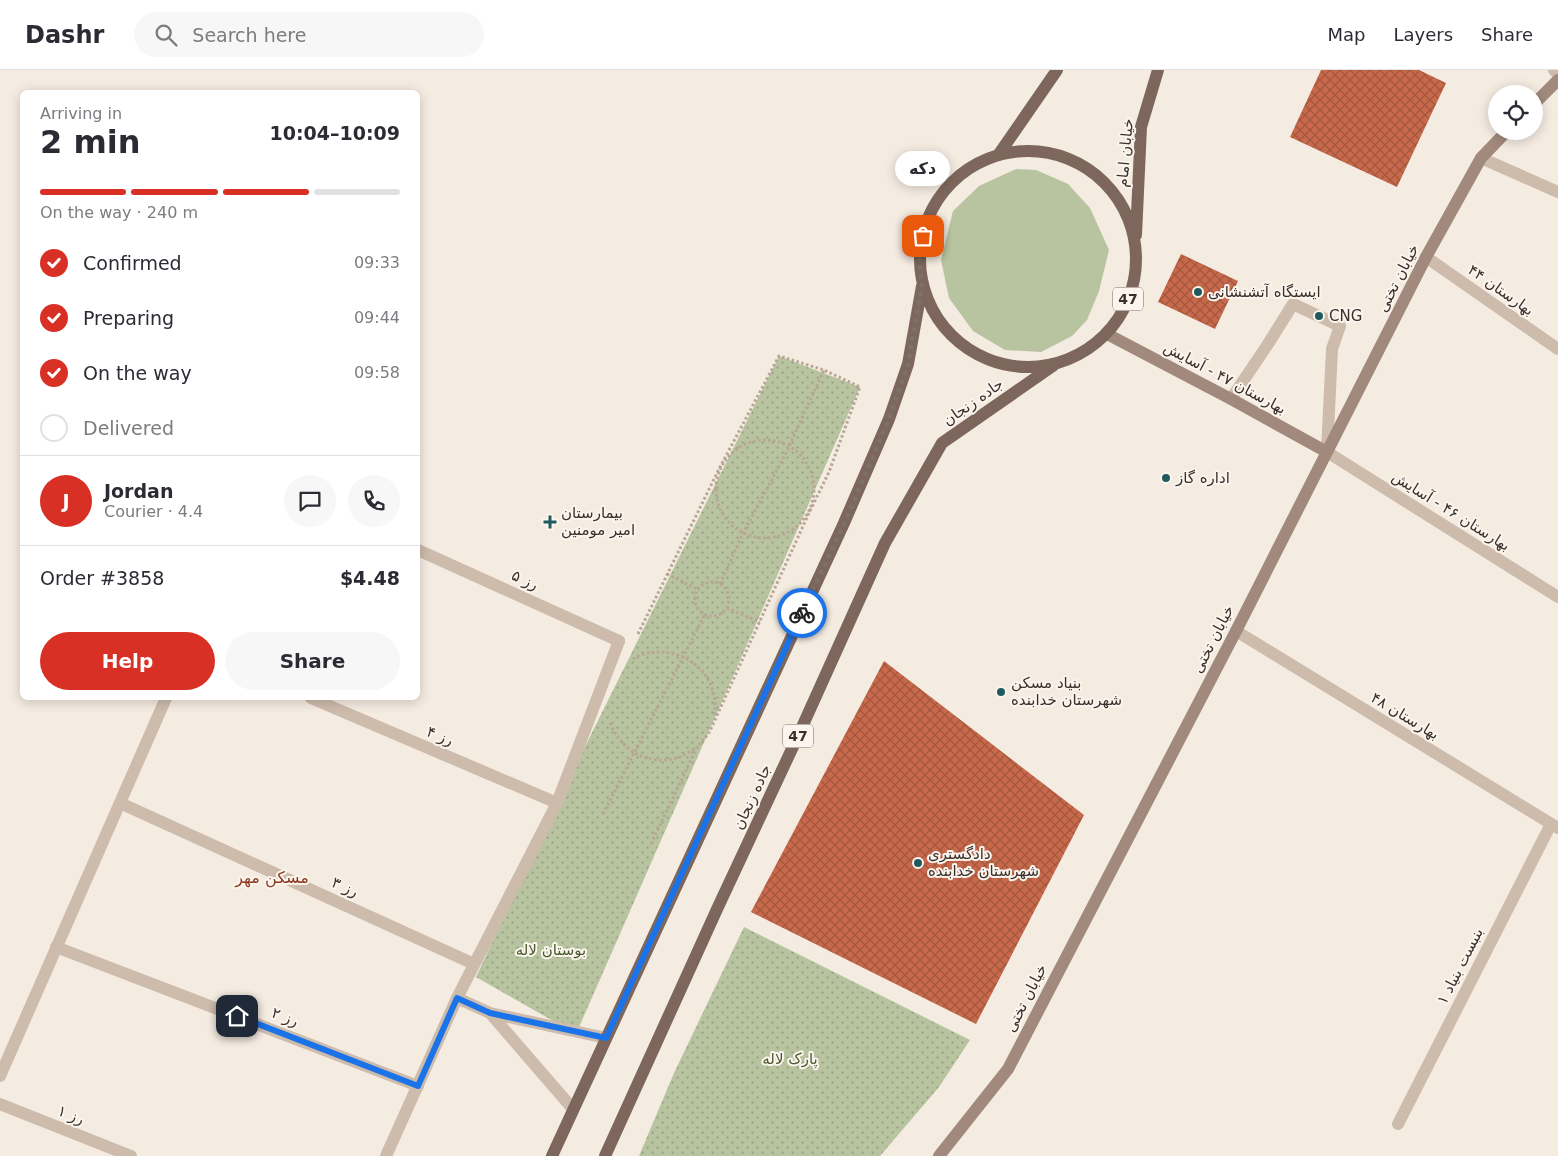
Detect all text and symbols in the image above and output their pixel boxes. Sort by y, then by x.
search box [134,12,484,57]
text: Dashr [25,21,104,49]
icon: search [152,21,180,49]
text: Search here [192,24,306,46]
text: Map [1327,24,1365,45]
text: Layers [1393,24,1453,45]
text: Share [1481,24,1533,45]
map controls [1488,85,1543,140]
button: locate [1488,85,1543,140]
text: Arriving in [40,104,122,123]
street label: خیابان امام [1113,118,1137,188]
text: 10:04–10:09 [270,122,400,144]
text: 2 min [40,123,141,161]
callout: دکه [896,151,950,186]
text: دکه [909,159,936,178]
text: On the way · 240 m [40,203,198,222]
pin [902,215,944,257]
icon: bag [909,222,937,250]
street label: خیابان تختی [1373,241,1423,315]
icon: check [40,249,68,277]
text: Confirmed [83,252,182,274]
text: 09:33 [354,253,400,272]
street label: بهارستان ۴۴ [1465,261,1537,319]
place label: ایستگاه آتشنشانی [1208,283,1321,301]
marker: ایستگاه آتشنشانی [1192,286,1204,298]
road number: 47 [1113,288,1143,310]
icon: check [40,304,68,332]
text: Preparing [83,307,174,329]
place label: CNG [1329,307,1362,325]
text: 09:44 [354,308,400,327]
marker: CNG [1313,310,1325,322]
street label: بهارستان ۴۷ - آسایش [1161,338,1289,418]
icon: check [40,359,68,387]
text: On the way [83,362,192,384]
text: 09:58 [354,363,400,382]
street label: جاده زنجان [939,375,1007,429]
text: Delivered [83,417,174,439]
street label: بهارستان ۴۶ - آسایش [1389,467,1513,555]
place label: اداره گاز [1175,469,1230,487]
marker: اداره گاز [1160,472,1172,484]
button: chat [284,475,336,527]
button: phone [348,475,400,527]
text: Jordan [104,480,173,502]
text: J [62,490,70,512]
text: Courier · 4.4 [104,502,203,521]
place label: بیمارستان امیر مومنین [561,504,635,539]
marker: بیمارستان امیر مومنین [543,515,557,529]
street label: رز ۵ [509,566,541,594]
text: Order #3858 [40,567,164,589]
text: $4.48 [340,567,400,589]
courier [777,588,827,638]
icon: bike [788,599,816,627]
street label: خیابان تختی [1188,602,1238,676]
button: Help [40,632,215,690]
button: Share [225,632,400,690]
place label: بنیاد مسکن شهرستان خدابنده [1011,674,1122,709]
marker: بنیاد مسکن شهرستان خدابنده [995,686,1007,698]
street label: بهارستان ۴۸ [1368,689,1442,743]
street label: رز ۴ [424,722,456,750]
road number: 47 [783,724,813,748]
street label: جاده زنجان [729,762,775,832]
place label: دادگستری شهرستان خدابنده [928,845,1039,880]
marker: دادگستری شهرستان خدابنده [912,857,924,869]
district label: مسکن مهر [234,868,309,888]
street label: رز ۳ [329,873,361,901]
street label: بنبست بنیاد ۱ [1433,925,1487,1007]
park label: بوستان لاله [516,941,586,959]
street label: خیابان تختی [1001,961,1051,1035]
pin [216,995,258,1037]
icon: home [223,1002,251,1030]
street label: رز ۲ [269,1004,301,1030]
park label: پارک لاله [762,1050,818,1069]
street label: رز ۱ [55,1102,87,1128]

